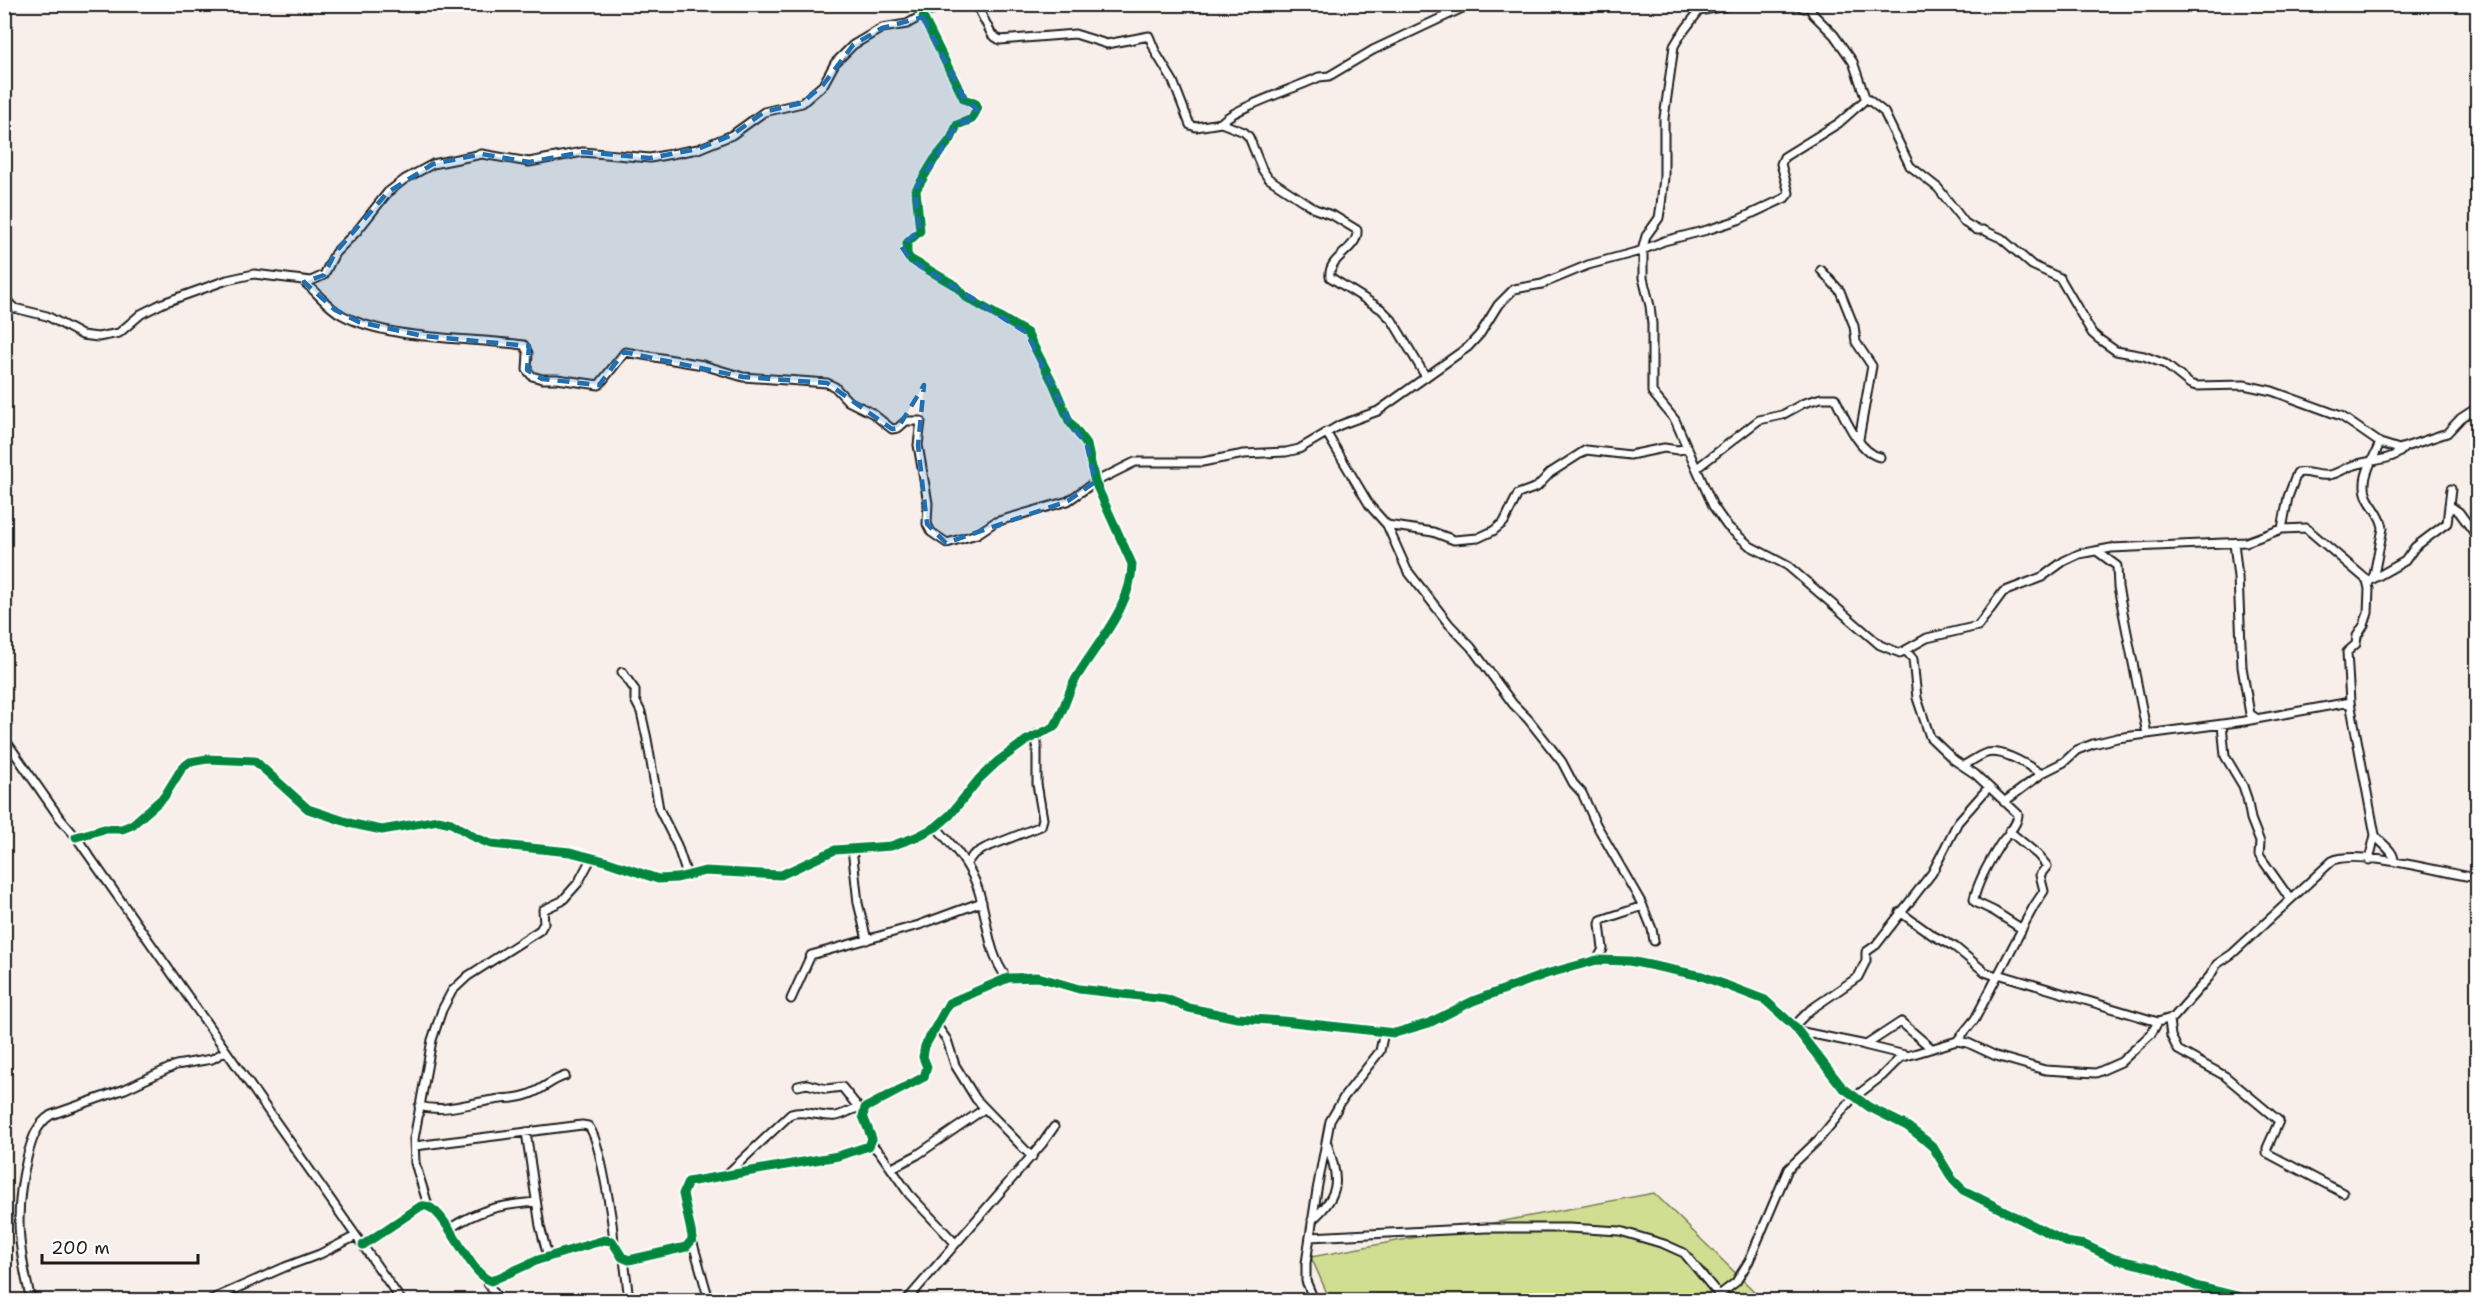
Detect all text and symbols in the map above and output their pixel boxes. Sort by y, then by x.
scale bar [42,1227,198,1265]
text: 200 m [51,1236,110,1260]

